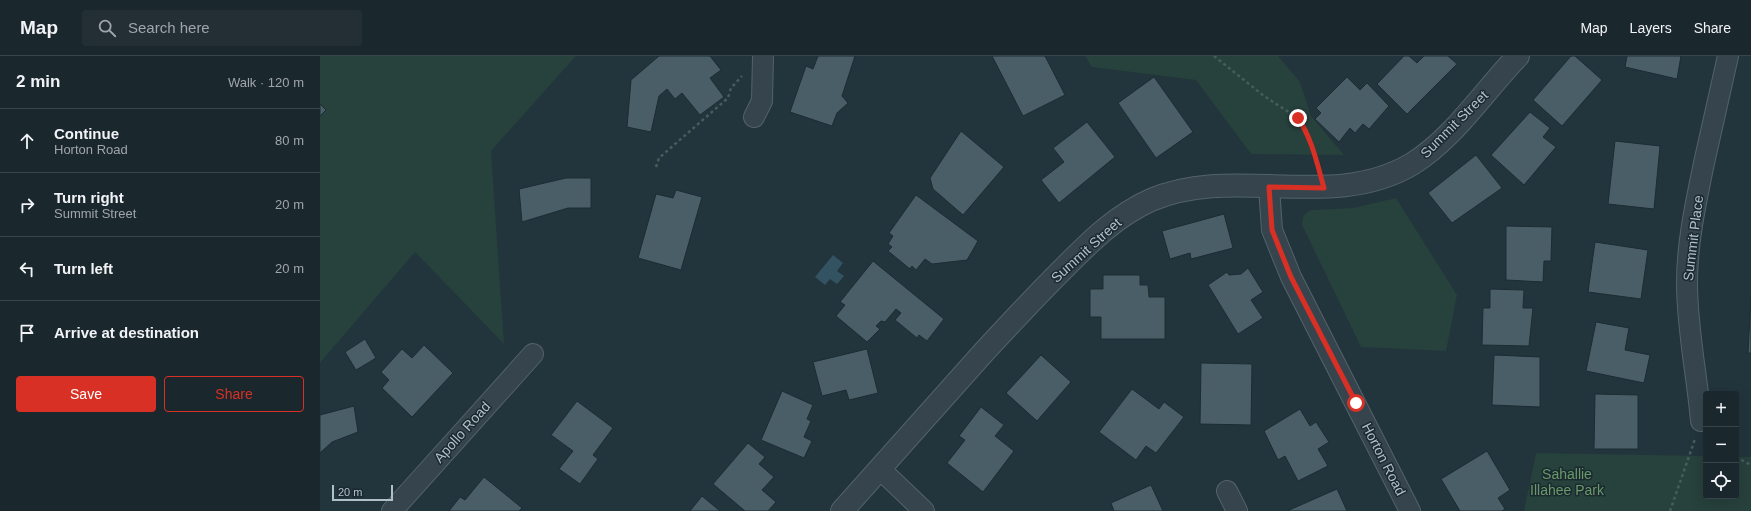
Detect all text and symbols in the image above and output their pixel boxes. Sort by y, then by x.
search box [82,10,362,46]
text: Map [20,17,58,38]
icon: search [96,17,118,39]
text: Search here [128,19,210,36]
text: Map [1580,20,1608,36]
text: Layers [1630,20,1672,36]
text: Share [1694,20,1731,36]
text: 2 min [16,72,60,91]
text: Walk · 120 m [228,75,304,90]
street label: Summit Street [1417,87,1491,161]
route end [1289,109,1307,127]
text: Continue [54,125,119,142]
icon: ahead [16,130,38,152]
text: 80 m [275,133,304,148]
text: Horton Road [54,142,128,157]
text: Turn right [54,189,124,206]
icon: right [16,194,38,216]
street label: Summit Place [1680,194,1706,282]
text: 20 m [275,197,304,212]
text: Summit Street [54,206,136,221]
street label: Summit Street [1048,214,1124,286]
icon: left [16,258,38,280]
text: Turn left [54,260,113,277]
text: 20 m [275,261,304,276]
icon: arrive [16,322,38,344]
text: Arrive at destination [54,324,199,341]
button: Save [16,376,156,412]
button: Share [164,376,304,412]
map controls [1703,391,1739,499]
button: + [1703,391,1739,427]
route start [1347,394,1365,412]
street label: Apollo Road [431,398,493,466]
street label: Horton Road [1359,420,1409,498]
button: − [1703,427,1739,463]
button: locate [1703,463,1739,499]
park label: Sahallie Illahee Park [1530,466,1605,498]
scale bar [332,483,393,502]
text: 20 m [338,486,362,498]

